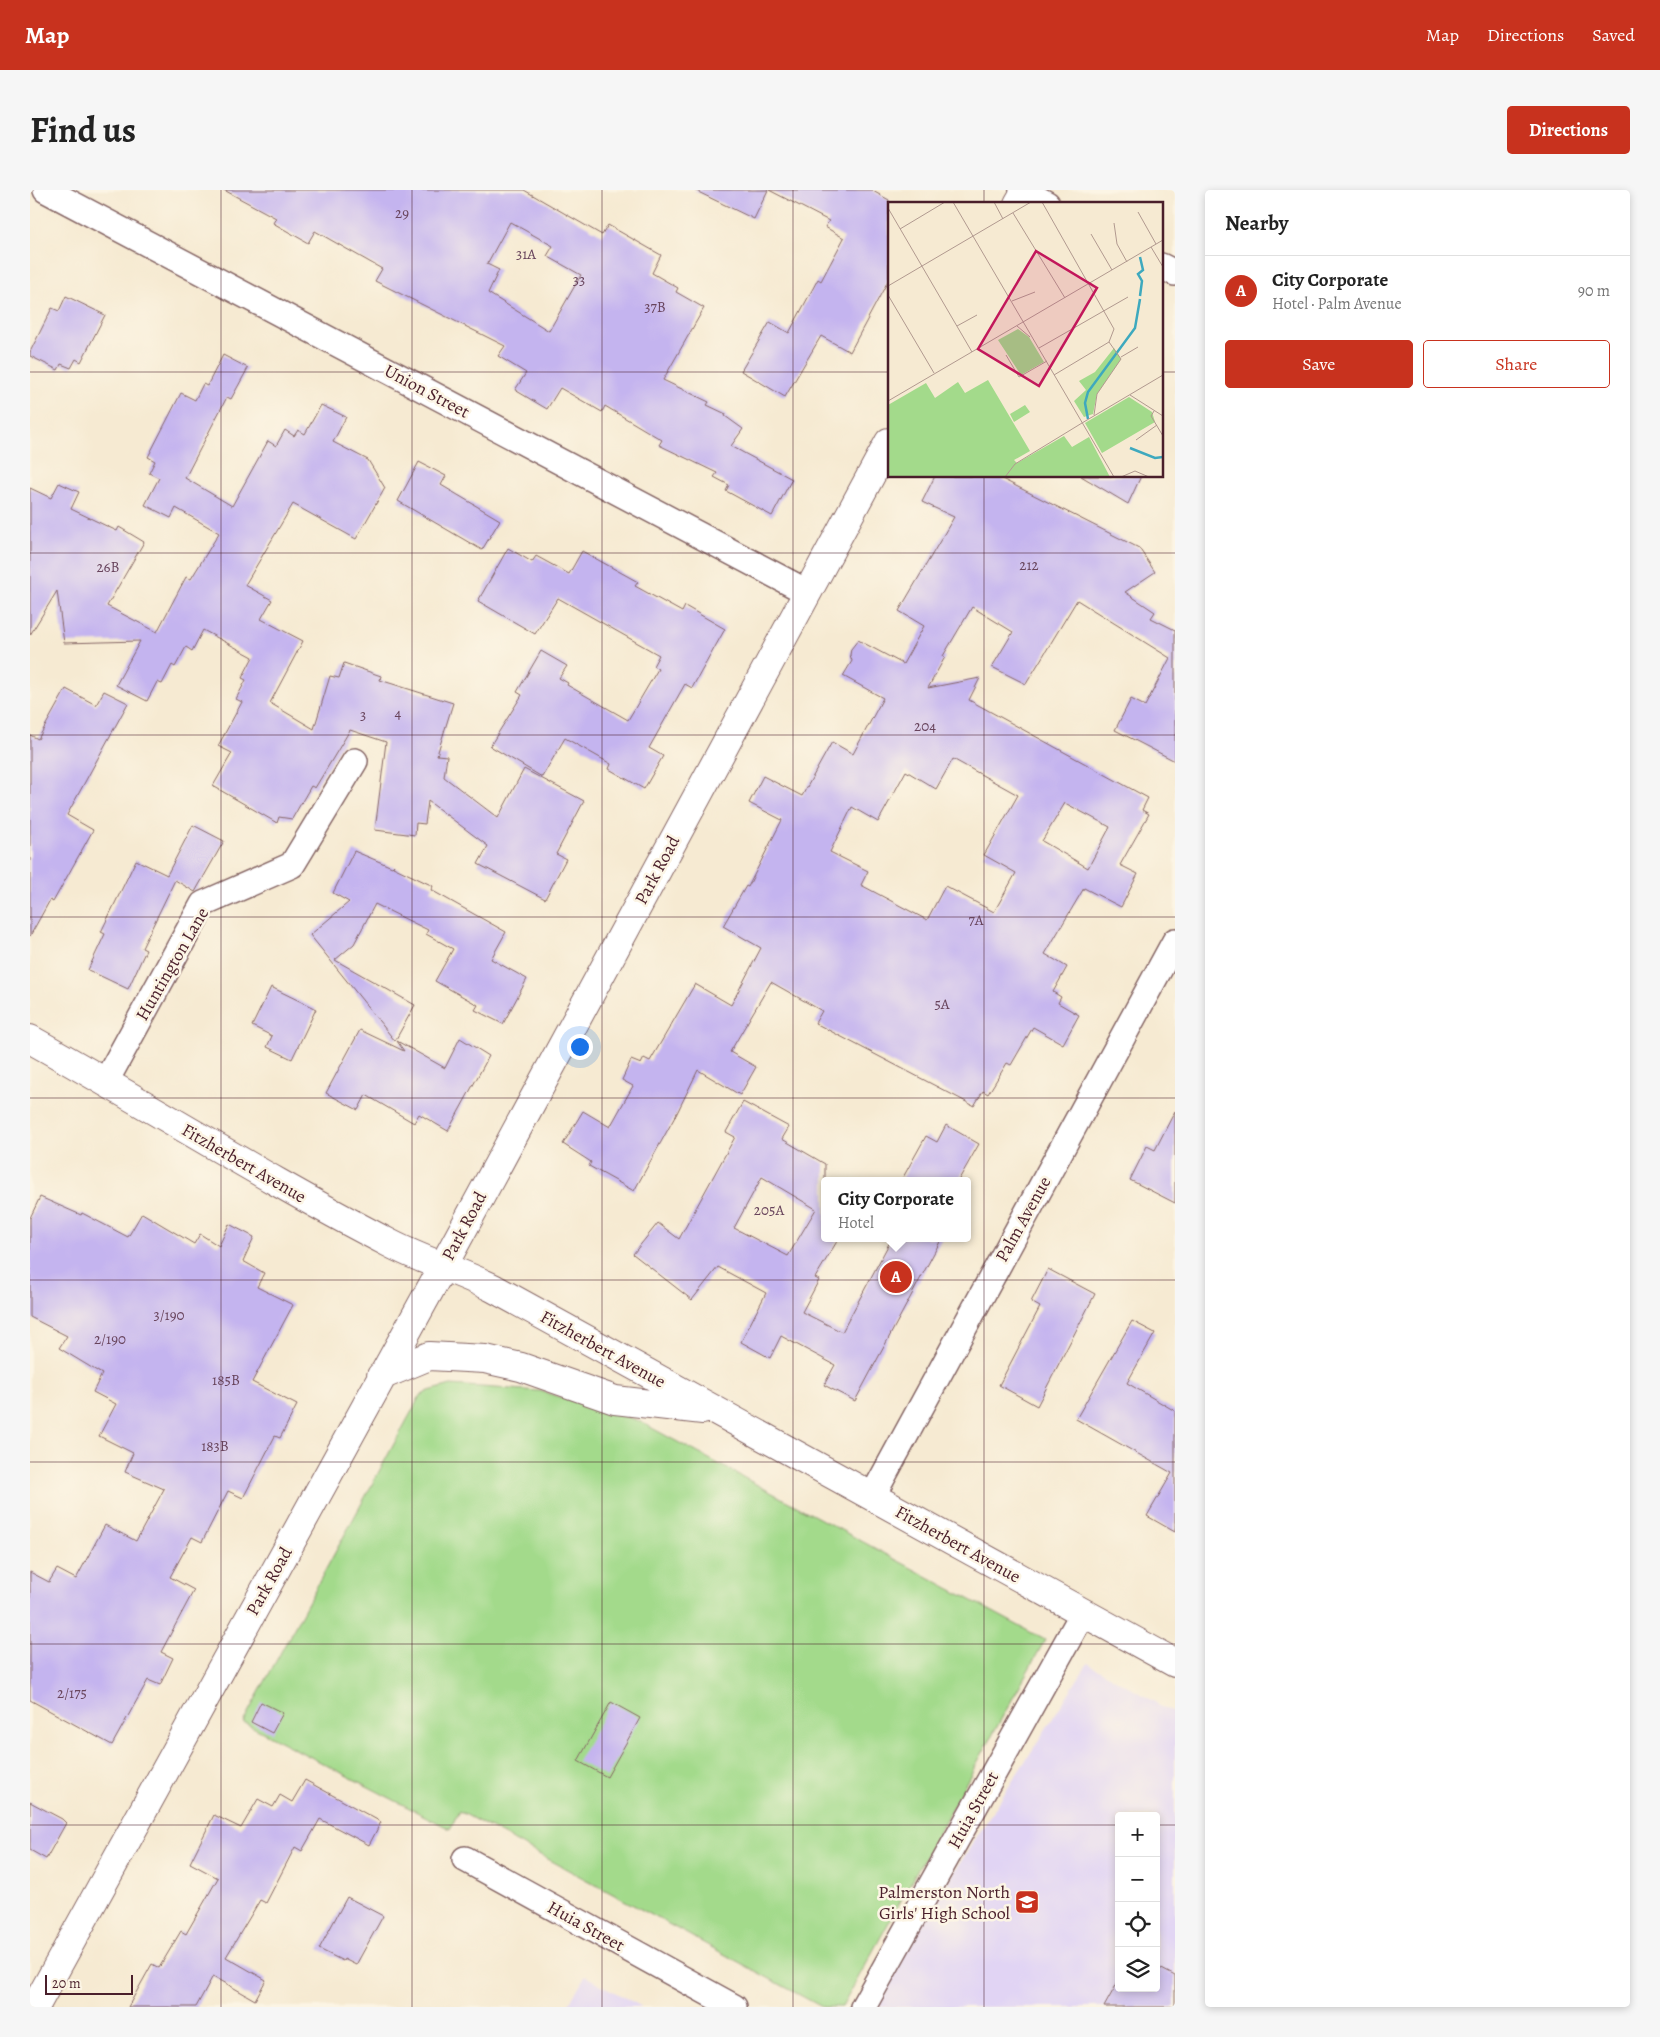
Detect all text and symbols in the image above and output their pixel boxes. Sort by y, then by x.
text: Map [25,19,69,51]
text: Map [1426,23,1459,47]
text: Directions [1487,23,1564,47]
text: Saved [1592,23,1635,47]
text: Find us [30,106,136,154]
button: Directions [1507,106,1630,154]
inset map [888,202,1162,478]
house number: 29 [395,203,409,223]
text: Nearby [1225,209,1288,237]
house number: 31A [516,244,536,264]
text: City Corporate [1272,267,1388,293]
house number: 33 [573,270,585,290]
text: A [1236,280,1246,302]
text: 90 m [1578,280,1610,302]
text: Hotel · Palm Avenue [1272,293,1402,315]
house number: 37B [644,297,666,317]
button: Save [1225,340,1413,388]
button: Share [1423,340,1610,388]
street label: Union Street [380,358,474,424]
house number: 212 [1019,555,1039,575]
house number: 26B [96,557,120,577]
house number: 4 [395,703,402,723]
house number: 3 [360,705,366,725]
house number: 204 [914,716,936,736]
street label: Park Road [629,831,685,909]
street label: Huntington Lane [130,903,214,1025]
house number: 7A [968,910,984,930]
house number: 5A [934,994,950,1014]
your location [567,1034,593,1060]
street label: Fitzherbert Avenue [177,1118,311,1208]
street label: Palm Avenue [990,1172,1056,1266]
popup [821,1177,971,1242]
text: City Corporate [838,1186,954,1212]
street label: Park Road [436,1187,492,1265]
house number: 205A [754,1200,784,1220]
text: Hotel [838,1212,874,1234]
pin: A [880,1258,912,1296]
house number: 3/190 [153,1305,185,1325]
street label: Fitzherbert Avenue [536,1305,670,1393]
house number: 2/190 [94,1329,126,1349]
house number: 185B [212,1370,240,1390]
house number: 183B [201,1436,229,1456]
street label: Fitzherbert Avenue [891,1500,1025,1588]
street label: Park Road [240,1542,298,1620]
house number: 2/175 [57,1683,87,1703]
street label: Huia Street [942,1767,1004,1853]
map controls [1115,1812,1160,1992]
button: + [1115,1812,1160,1857]
button: − [1115,1857,1160,1902]
place label: Palmerston North Girls' High School [878,1880,1011,1925]
school or university icon: Palmerston North Girls' High School [1014,1889,1040,1915]
street label: Huia Street [543,1895,629,1957]
button: locate [1115,1902,1160,1947]
button: layers [1115,1947,1160,1992]
scale bar [45,1972,132,1995]
text: 20 m [52,1974,81,1993]

